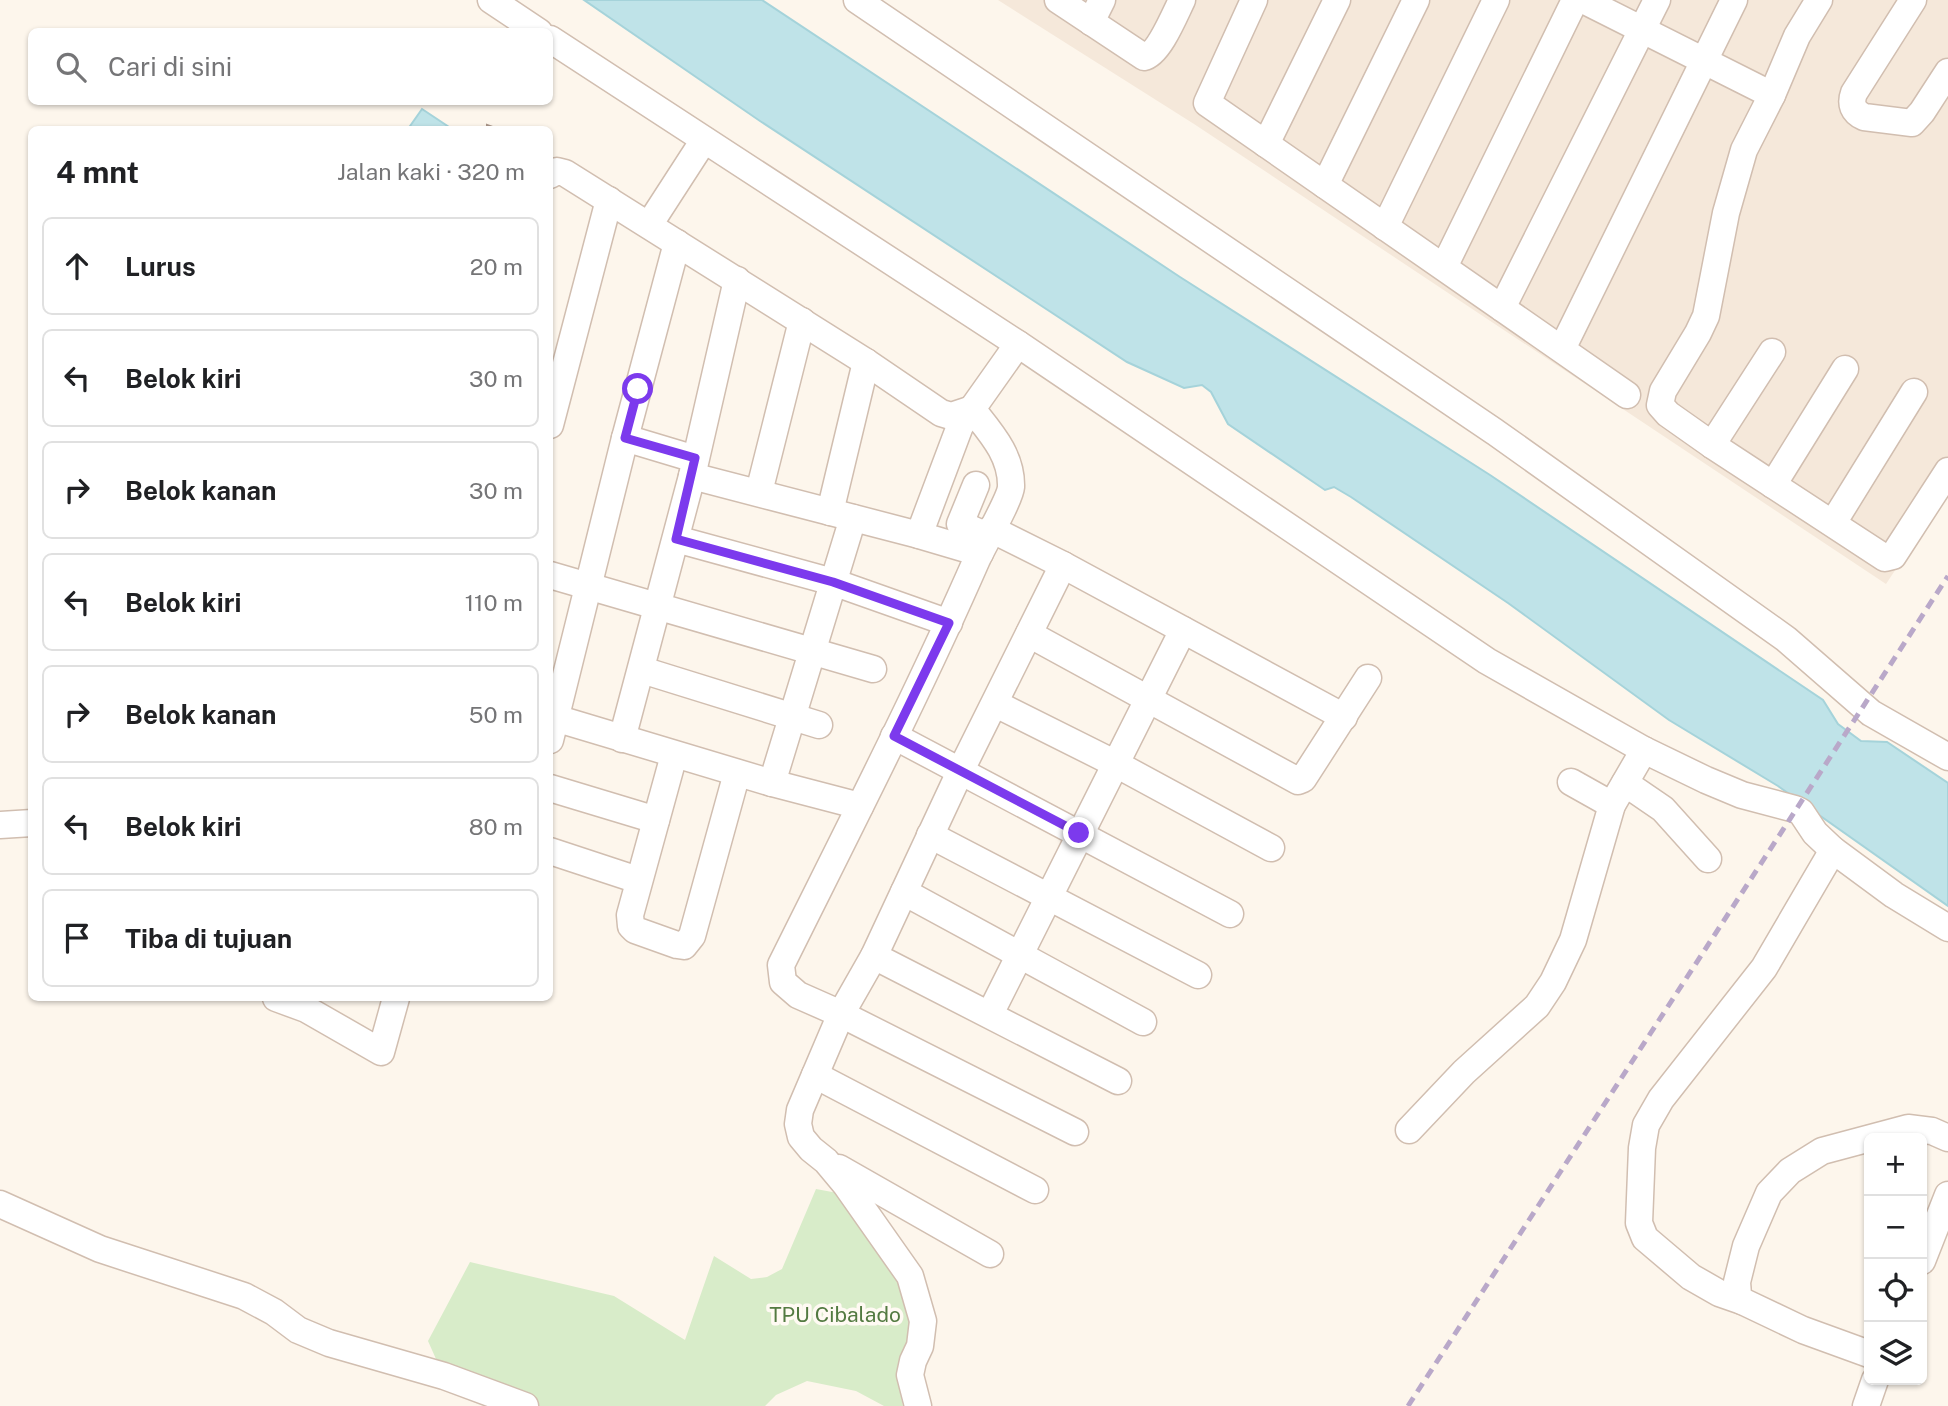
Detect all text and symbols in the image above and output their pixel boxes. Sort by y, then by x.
search box [28,28,553,105]
icon: search [52,48,90,86]
text: Cari di sini [108,51,232,82]
text: 4 mnt [56,154,139,190]
text: Jalan kaki · 320 m [337,158,525,185]
icon: ahead [58,247,96,285]
text: Lurus [125,251,196,282]
text: 20 m [470,253,523,280]
icon: left [58,359,96,397]
text: Belok kiri [125,363,241,394]
text: 30 m [469,365,523,392]
route start [622,373,653,404]
icon: right [58,471,96,509]
text: Belok kanan [125,475,276,506]
text: 30 m [469,477,523,504]
icon: left [58,583,96,621]
text: Belok kiri [125,587,241,618]
text: 110 m [465,589,523,616]
icon: right [58,695,96,733]
text: Belok kanan [125,699,276,730]
text: 50 m [469,701,523,728]
icon: left [58,807,96,845]
text: Belok kiri [125,811,241,842]
text: 80 m [469,813,523,840]
route end [1063,817,1094,848]
icon: arrive [58,919,96,957]
text: Tiba di tujuan [125,923,292,954]
map controls [1864,1133,1927,1385]
button: + [1864,1133,1927,1196]
button: − [1864,1196,1927,1259]
button: locate [1864,1259,1927,1322]
park label: TPU Cibalado [769,1302,901,1327]
button: layers [1864,1322,1927,1385]

